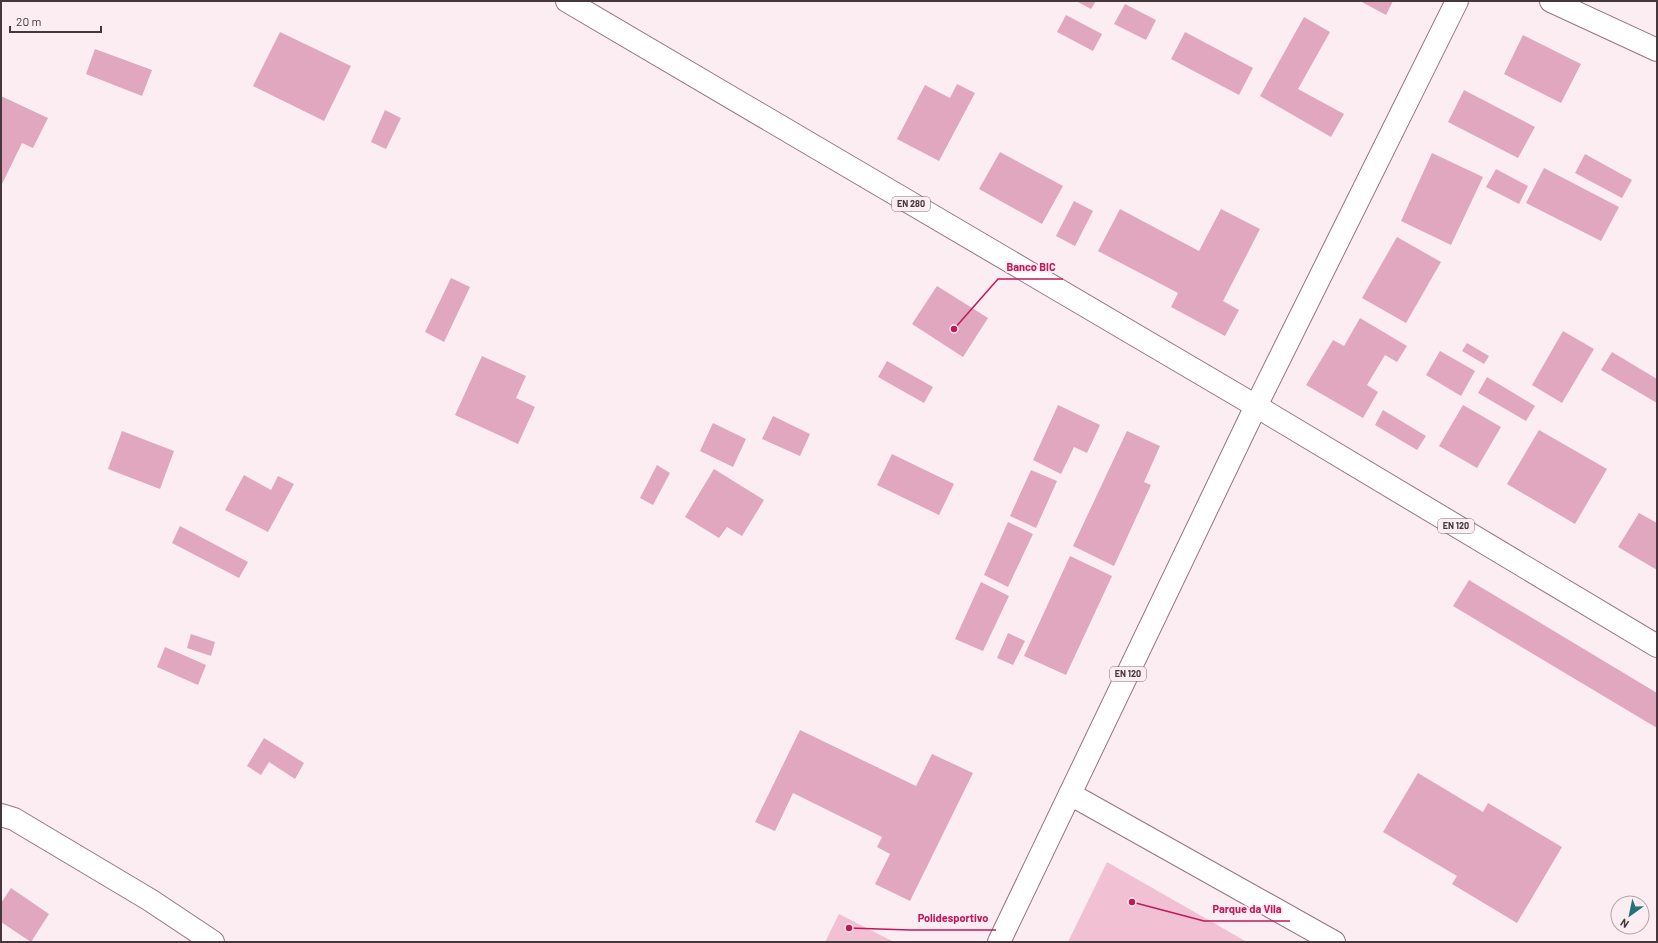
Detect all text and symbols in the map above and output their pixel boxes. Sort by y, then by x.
scale bar [10,8,101,34]
text: 20 m [16,14,42,28]
road number: EN 280 [892,197,930,211]
callout: Banco BIC [998,256,1063,279]
text: Banco BIC [1006,260,1056,273]
road number: EN 120 [1438,519,1474,533]
road number: EN 120 [1110,667,1146,681]
north arrow [1610,895,1650,935]
callout: Parque da Vila [1204,898,1290,921]
text: Parque da Vila [1212,902,1282,915]
callout: Polidesportivo [910,907,996,930]
text: Polidesportivo [918,911,988,924]
text: N [1618,916,1631,931]

